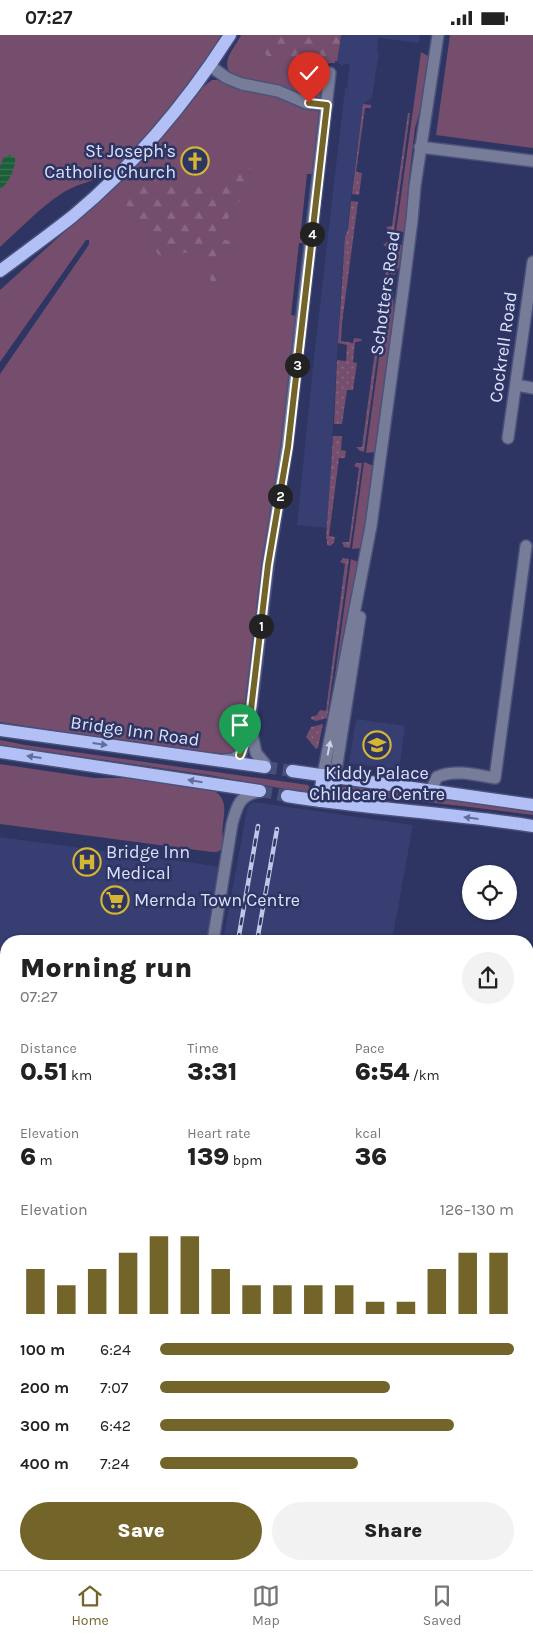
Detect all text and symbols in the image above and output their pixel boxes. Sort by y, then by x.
text: 07:27 [25,7,73,29]
pin [288,52,330,103]
icon: check [295,59,323,87]
place label: St Joseph's Catholic Church [44,140,176,183]
church icon: St Joseph's Catholic Church [180,146,210,176]
pin: 4 [300,221,324,247]
text: 4 [308,226,317,243]
street label: Schotters Road [365,229,405,357]
street label: Cockrell Road [484,290,522,404]
pin: 3 [284,353,310,377]
text: 3 [293,357,302,374]
pin: 2 [268,483,292,509]
text: 2 [276,488,285,505]
pin: 1 [248,613,274,639]
text: 1 [259,618,264,635]
pin [219,704,261,755]
street label: Bridge Inn Road [69,711,201,751]
icon: arrive [226,711,254,739]
school or university icon: Kiddy Palace Childcare Centre [362,730,392,760]
one-way arrow [325,740,333,755]
one-way arrow [93,741,109,749]
one-way arrow [26,753,42,761]
place label: Kiddy Palace Childcare Centre [309,762,445,805]
one-way arrow [187,776,203,784]
one-way arrow [463,814,479,822]
place label: Bridge Inn Medical [106,841,190,884]
hospital icon: Bridge Inn Medical [72,847,102,877]
map controls [462,865,517,920]
button: locate [462,865,517,920]
supermarket icon: Mernda Town Centre [100,885,130,915]
place label: Mernda Town Centre [134,889,300,911]
text: Morning run [20,951,192,984]
button: share [462,952,514,1004]
text: 07:27 [20,987,57,1006]
text: Distance [20,1040,77,1057]
text: Time [187,1040,219,1057]
text: Pace [355,1040,385,1057]
text: 0.51 [20,1057,68,1086]
text: 3:31 [187,1057,237,1086]
text: 6:54 [355,1057,409,1086]
text: km [68,1067,92,1084]
text: /km [409,1067,440,1084]
text: Elevation [20,1125,79,1142]
text: Heart rate [187,1125,250,1142]
text: kcal [355,1125,381,1142]
text: 6 [20,1142,36,1171]
text: 139 [187,1142,229,1171]
text: 36 [355,1142,387,1171]
text: m [36,1152,53,1169]
text: bpm [229,1152,262,1169]
text: Elevation [20,1200,88,1219]
text: 126–130 m [440,1200,514,1219]
text: 100 m [20,1340,65,1359]
text: 6:24 [100,1340,131,1359]
text: 200 m [20,1378,69,1397]
text: 7:07 [100,1378,128,1397]
text: 300 m [20,1416,69,1435]
text: 6:42 [100,1416,131,1435]
text: 400 m [20,1454,69,1473]
text: 7:24 [100,1454,129,1473]
button: Save [20,1502,262,1560]
button: Share [272,1502,514,1560]
tab: Home [72,1582,109,1629]
tab: Map [252,1582,280,1629]
tab: Saved [423,1582,462,1629]

